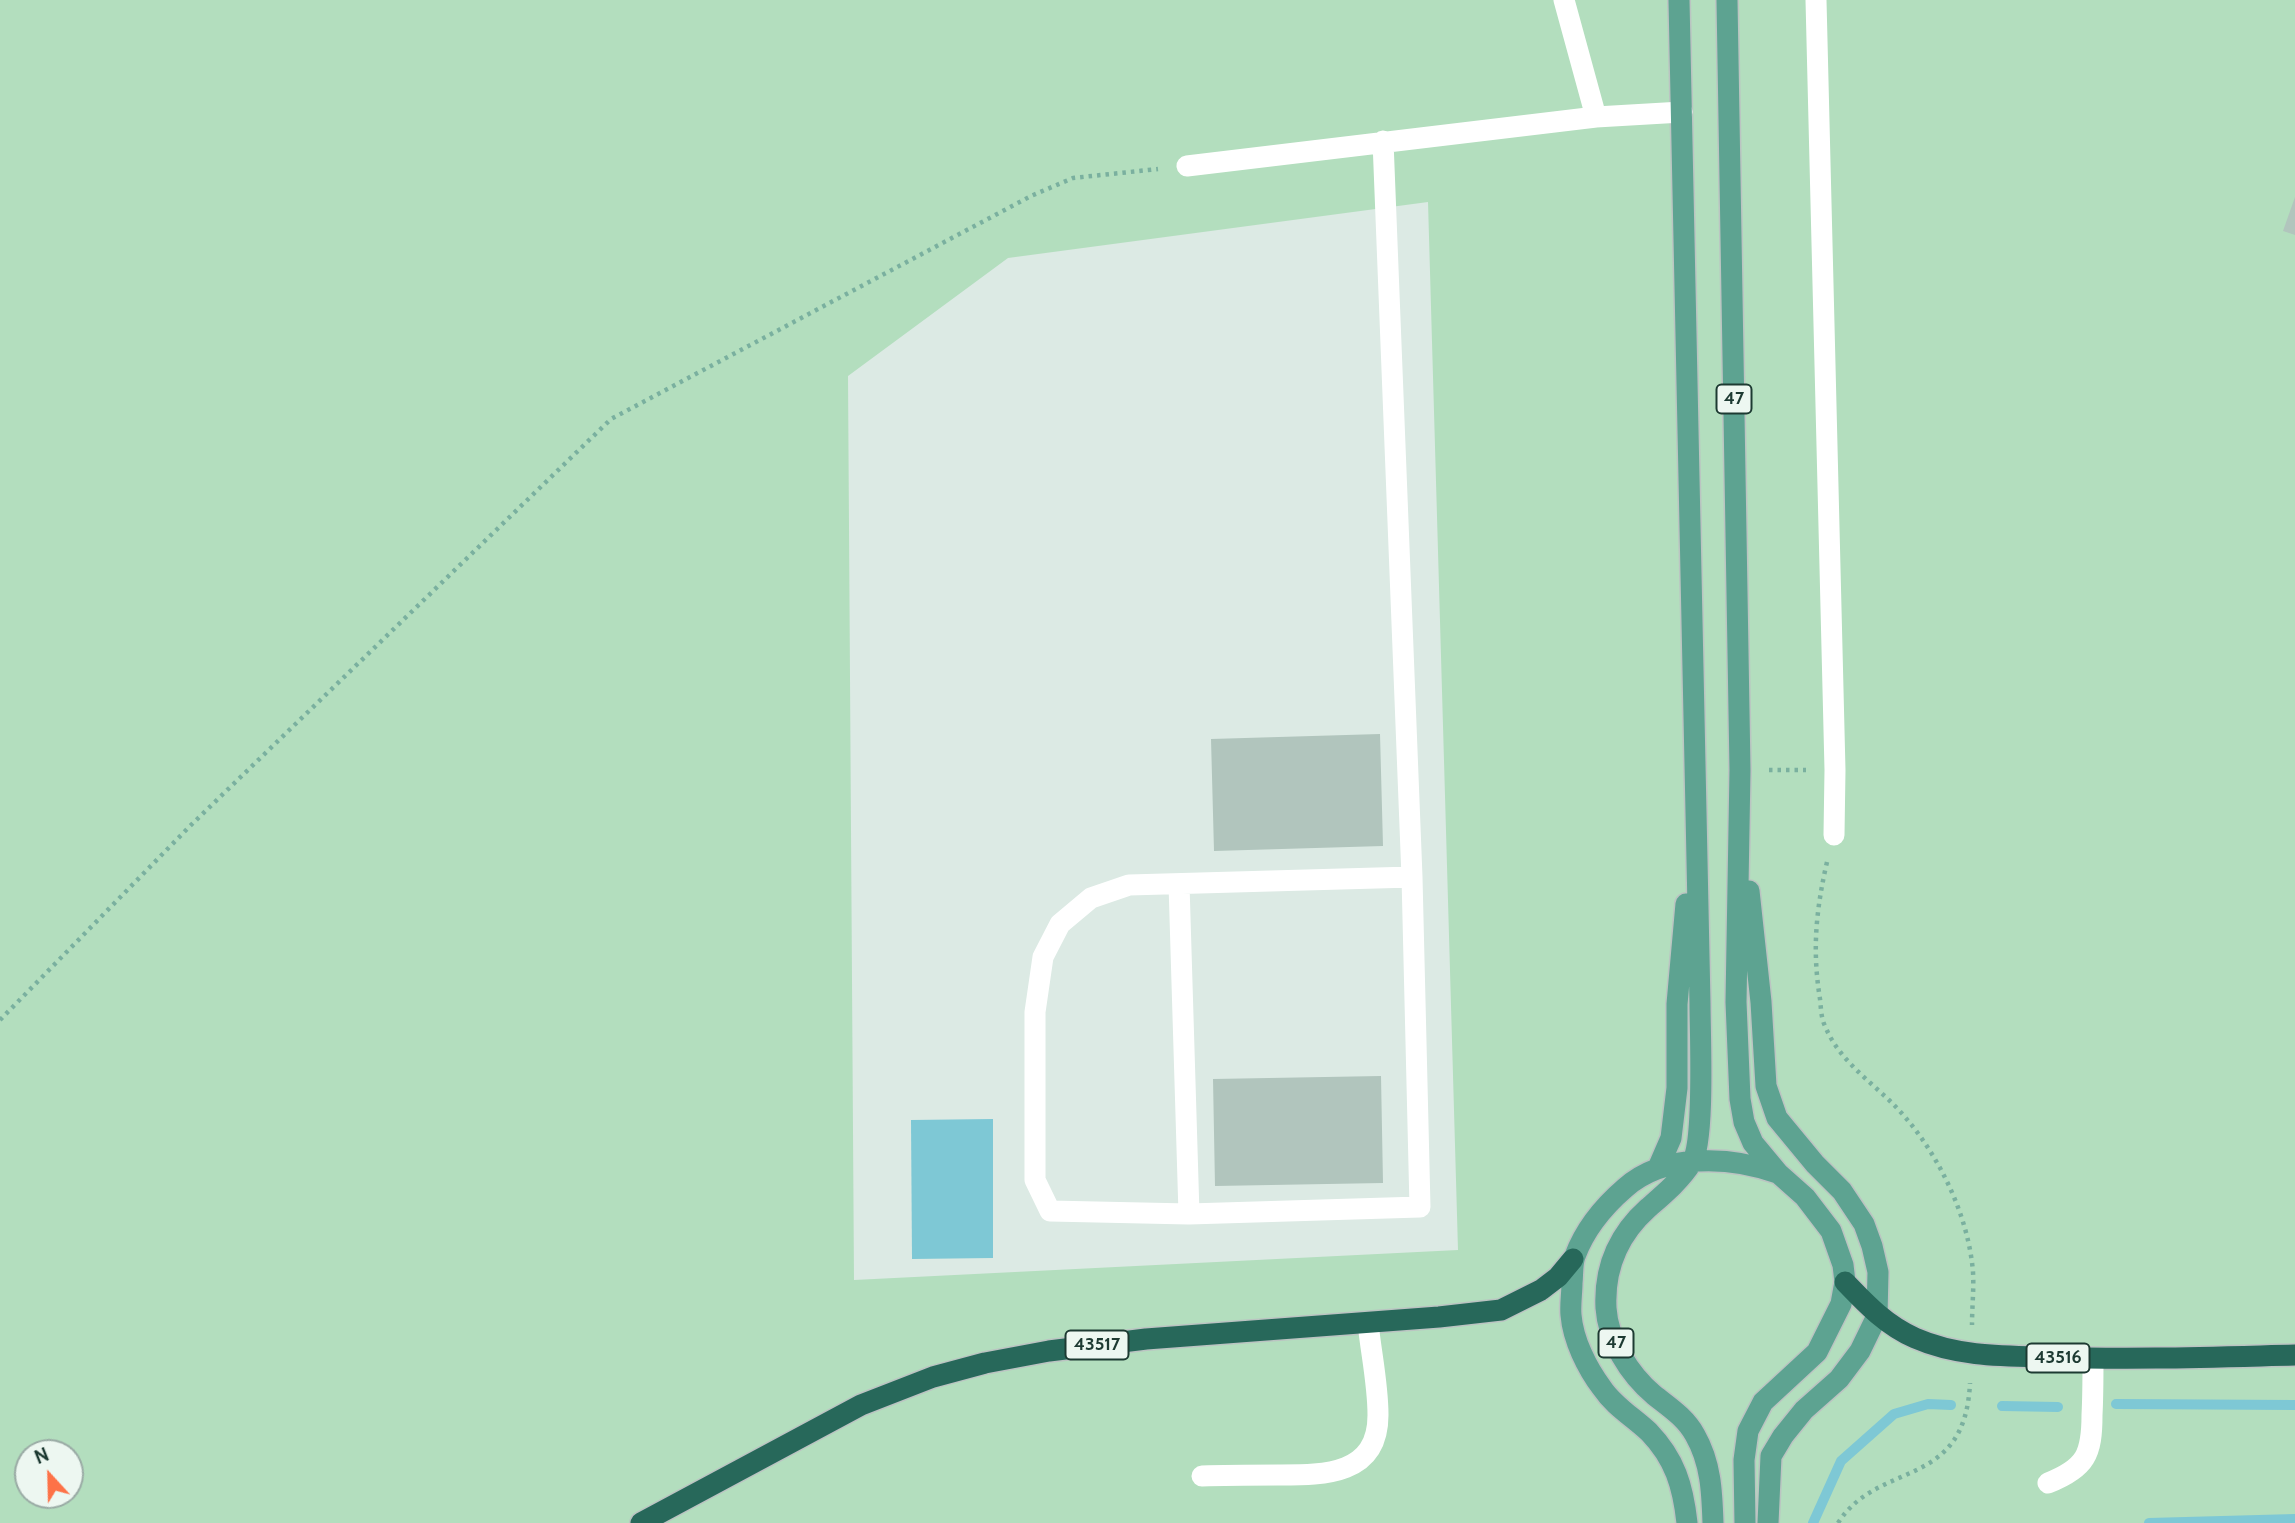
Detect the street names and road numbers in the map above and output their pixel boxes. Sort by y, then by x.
road number: 47 [1716,384,1752,414]
road number: 47 [1598,1328,1634,1358]
road number: 43517 [1066,1330,1128,1360]
road number: 43516 [2026,1344,2090,1372]

